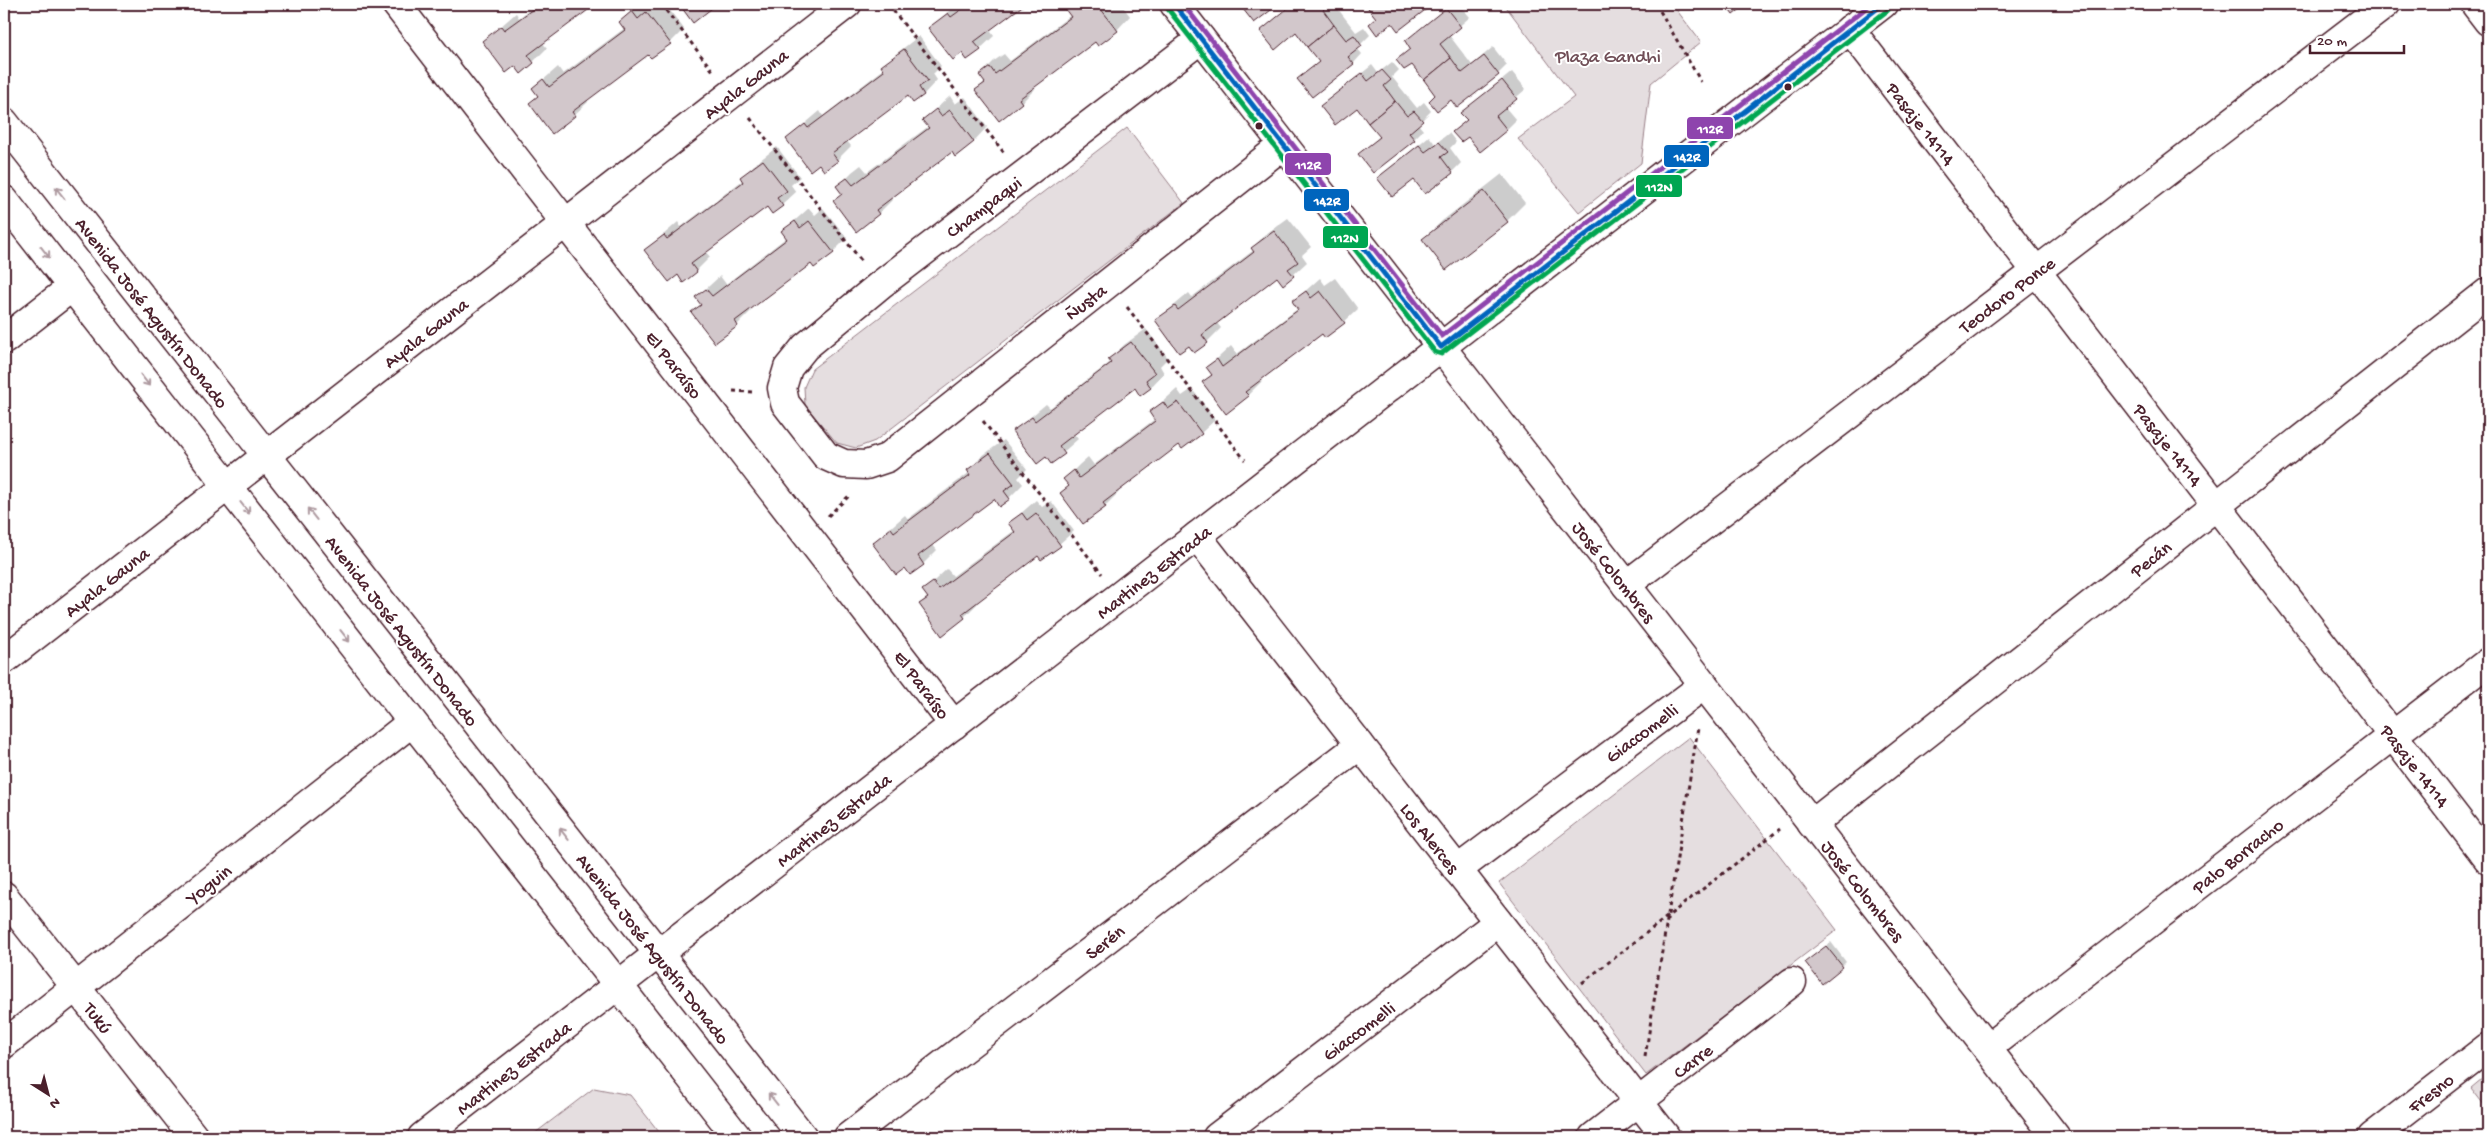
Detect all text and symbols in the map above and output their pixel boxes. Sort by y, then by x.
scale bar [2310,22,2403,54]
text: 20 m [2317,33,2347,51]
street label: Ayala Gauna [700,45,795,126]
park label: Plaza Gandhi [1554,47,1661,70]
street label: Pasaje 14114 [1879,78,1959,171]
unlabelled marker [1783,82,1793,92]
line badge: 112R [1686,116,1734,140]
unlabelled marker [1254,121,1264,131]
text: 112R [1696,122,1724,139]
line badge: 142R [1663,144,1710,168]
text: 142R [1673,150,1702,167]
line badge: 112R [1284,152,1332,176]
text: 112R [1294,158,1322,175]
street label: Champaqui [943,173,1028,245]
line badge: 112N [1635,174,1683,198]
text: 112N [1644,180,1673,197]
one-way arrow [54,187,65,200]
line badge: 142R [1303,188,1350,212]
text: 142R [1313,194,1342,211]
street label: Avenida José Agustín Donado [69,214,232,414]
line badge: 112N [1322,225,1369,249]
text: 112N [1330,231,1359,248]
one-way arrow [39,246,50,259]
street label: Teodoro Ponce [1955,253,2061,341]
street label: Ñusta [1062,279,1114,327]
street label: Ayala Gauna [380,294,475,375]
street label: El Paraíso [639,328,706,405]
one-way arrow [139,374,150,387]
street label: Pasaje 14114 [2126,399,2206,492]
one-way arrow [239,501,250,514]
one-way arrow [306,507,317,520]
street label: José Colombres [1565,518,1660,629]
street label: Martinez Estrada [1093,521,1218,626]
street label: Avenida José Agustín Donado [319,532,482,732]
street label: Pecán [2126,537,2177,585]
street label: Ayala Gauna [61,543,156,624]
one-way arrow [339,630,350,643]
street label: El Paraíso [887,647,953,725]
street label: Giaccomelli [1602,700,1684,770]
street label: Pasaje 14114 [2373,720,2453,813]
street label: Martinez Estrada [773,769,898,874]
street label: Los Alerces [1393,799,1464,880]
street label: Palo Borracho [2188,815,2290,901]
one-way arrow [558,828,569,841]
street label: José Colombres [1814,837,1909,948]
street label: Avenida José Agustín Donado [570,850,733,1050]
street label: Yoguin [181,861,238,912]
street label: Serén [1082,921,1131,966]
street label: Tukú [76,998,116,1040]
street label: Giaccomelli [1319,998,1401,1068]
street label: Martinez Estrada [453,1017,578,1122]
street label: Carre [1670,1040,1719,1085]
north arrow [22,1068,72,1118]
street label: Fresno [2404,1070,2460,1120]
text: N [45,1093,63,1112]
one-way arrow [767,1093,778,1106]

